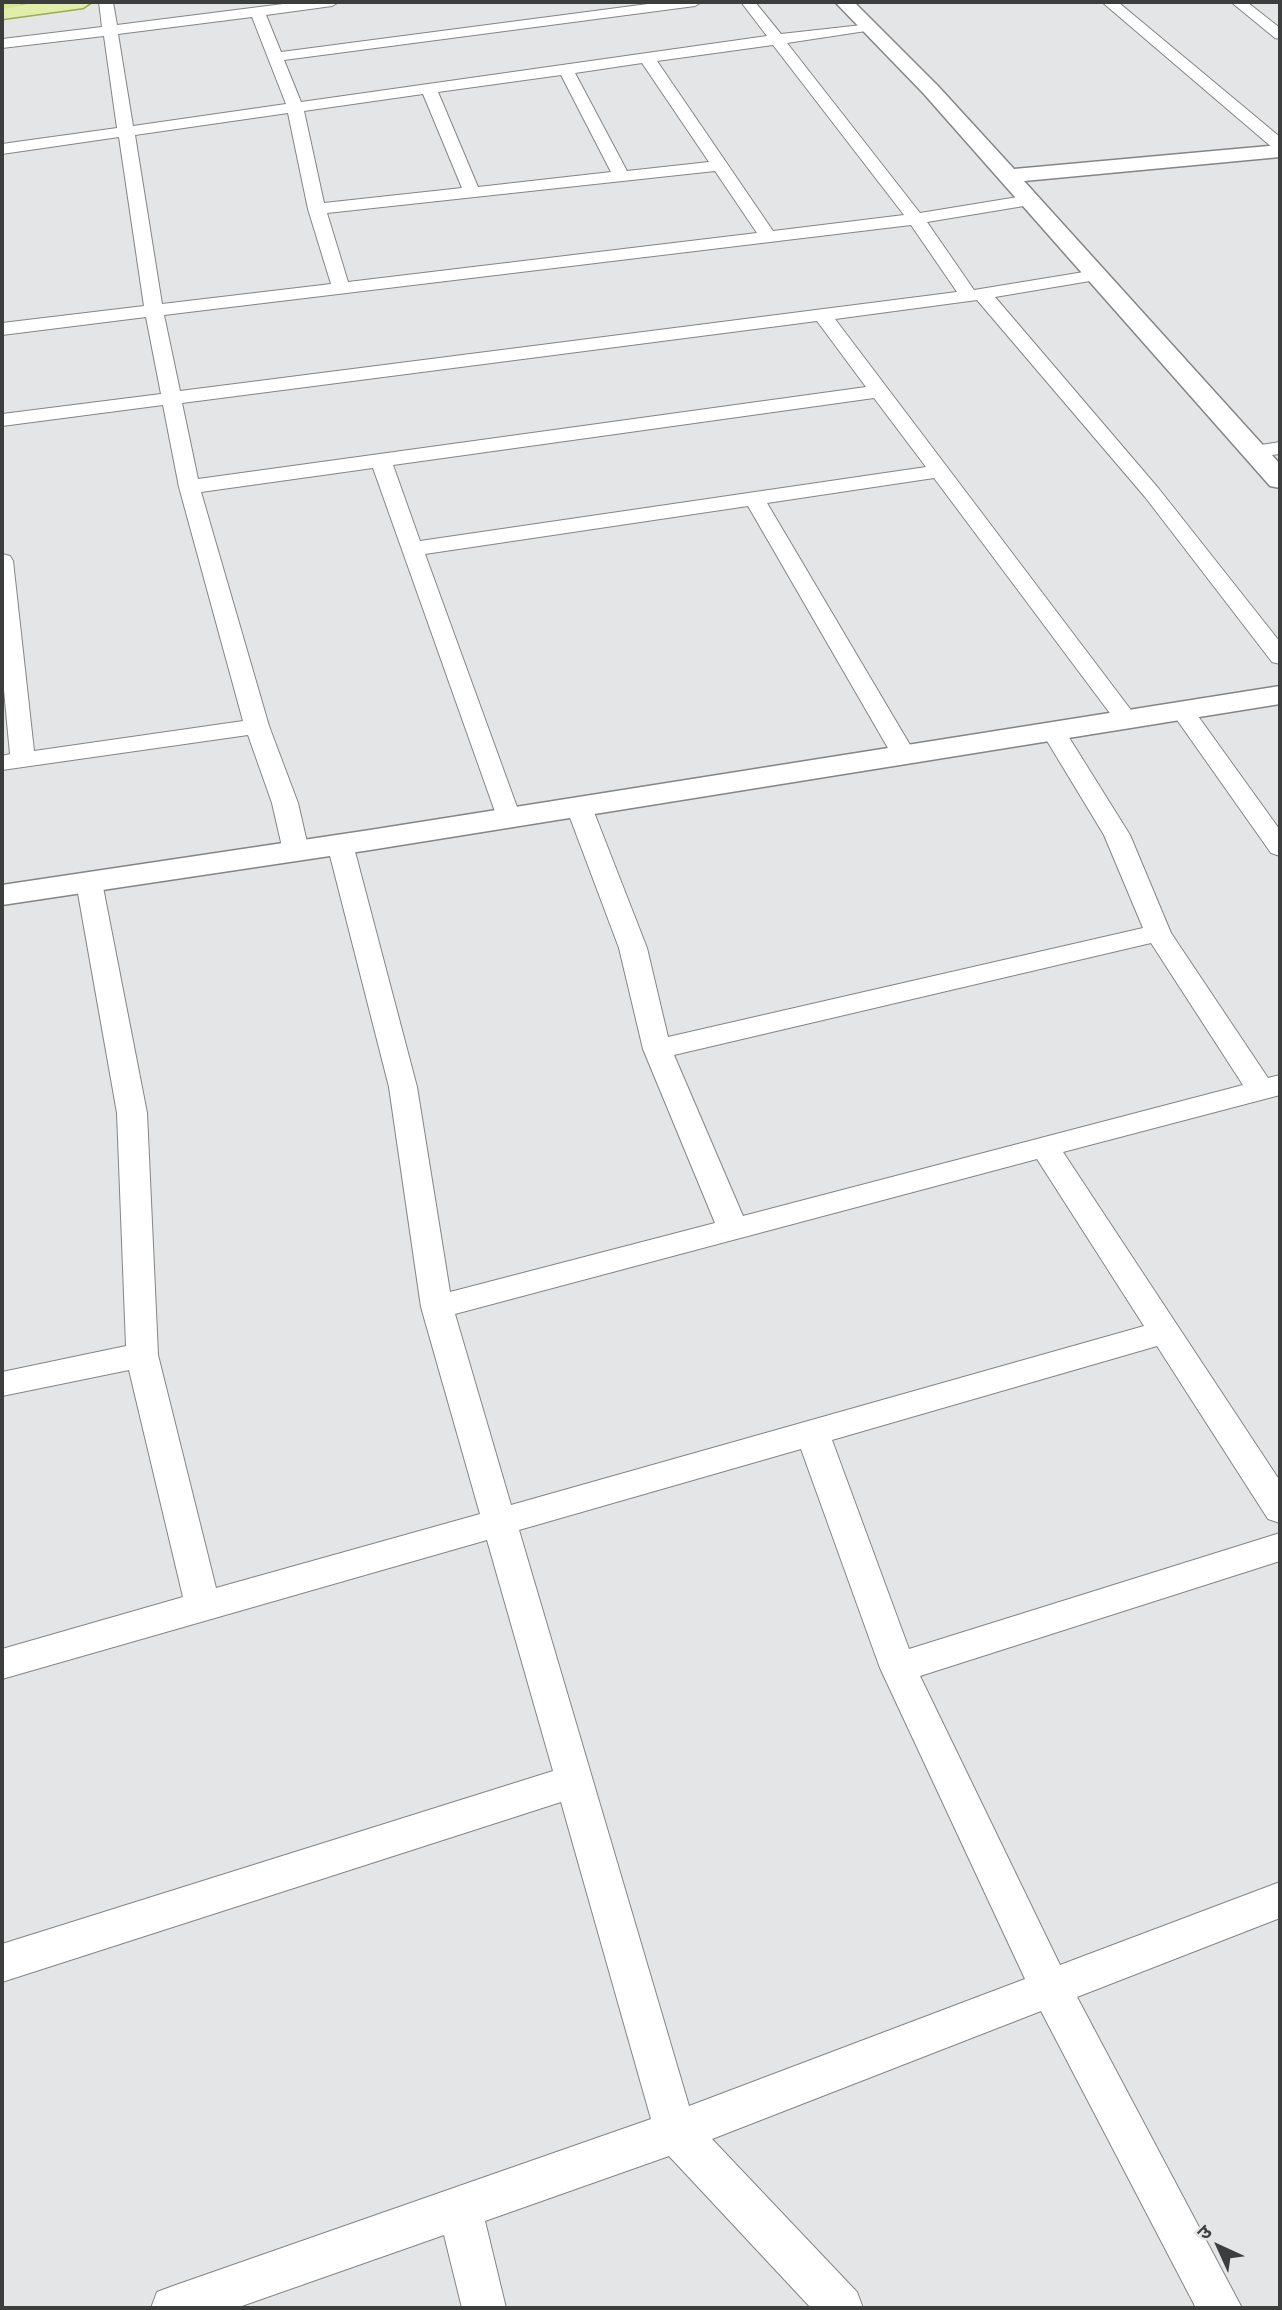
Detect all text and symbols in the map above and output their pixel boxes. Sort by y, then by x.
north arrow [1184,2212,1254,2282]
text: उ [1192,2220,1216,2244]

